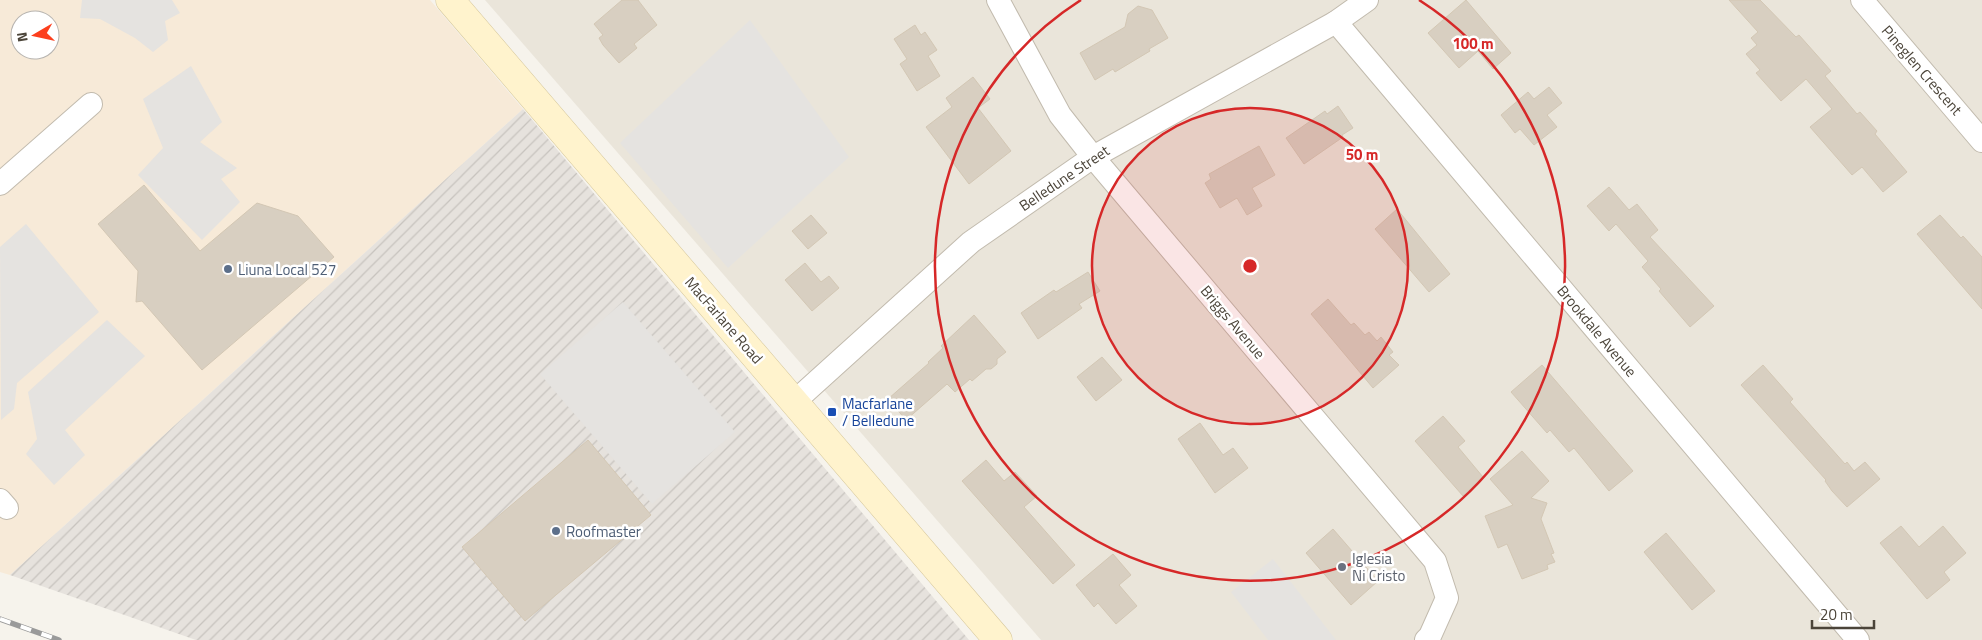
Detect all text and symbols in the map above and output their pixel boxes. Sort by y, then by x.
north arrow [10,10,60,60]
street label: Pineglen Crescent [1876,20,1968,121]
text: N [11,31,33,44]
text: 100 m [1452,32,1494,55]
street label: Belledune Street [1014,139,1114,217]
text: 50 m [1346,143,1378,166]
centre of rings [1241,257,1259,275]
place label: Liuna Local 527 [238,258,336,281]
marker: Liuna Local 527 [222,263,234,275]
street label: MacFarlane Road [680,271,768,369]
street label: Briggs Avenue [1195,280,1271,364]
street label: Brookdale Avenue [1552,280,1642,382]
place label: Macfarlane / Belledune [842,392,914,432]
marker: Macfarlane / Belledune [826,406,838,418]
place label: Roofmaster [566,520,641,543]
marker: Roofmaster [550,525,562,537]
place label: Iglesia Ni Cristo [1352,547,1406,587]
marker: Iglesia Ni Cristo [1336,561,1348,573]
scale bar [1812,598,1874,630]
text: 20 m [1820,603,1853,626]

